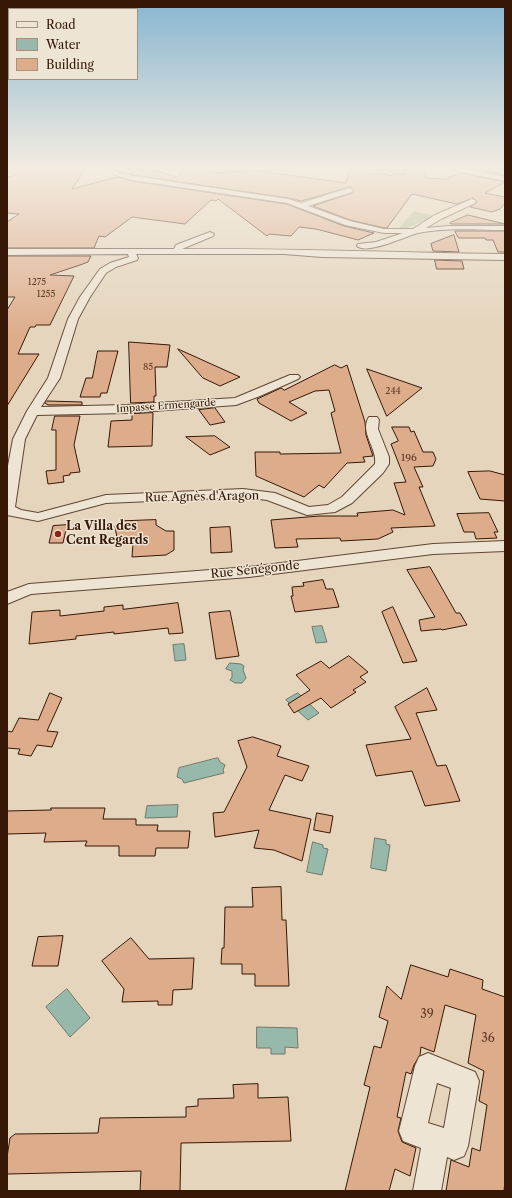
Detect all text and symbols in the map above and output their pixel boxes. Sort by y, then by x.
legend [8,8,138,80]
text: Road [46,17,76,32]
text: Water [46,37,80,52]
text: Building [46,57,94,72]
house number: 1275 [28,277,46,287]
house number: 1255 [37,289,55,299]
house number: 85 [143,362,153,372]
house number: 244 [385,386,401,396]
street label: Impasse Ermengarde [116,397,216,415]
house number: 196 [401,452,417,464]
street label: Rue Agnès d'Aragon [145,489,259,505]
place label: La Villa des Cent Regards [66,520,148,548]
marker: La Villa des Cent Regards [53,529,63,539]
street label: Rue Sénégonde [210,558,300,582]
house number: 39 [420,1008,434,1022]
house number: 36 [481,1032,495,1046]

